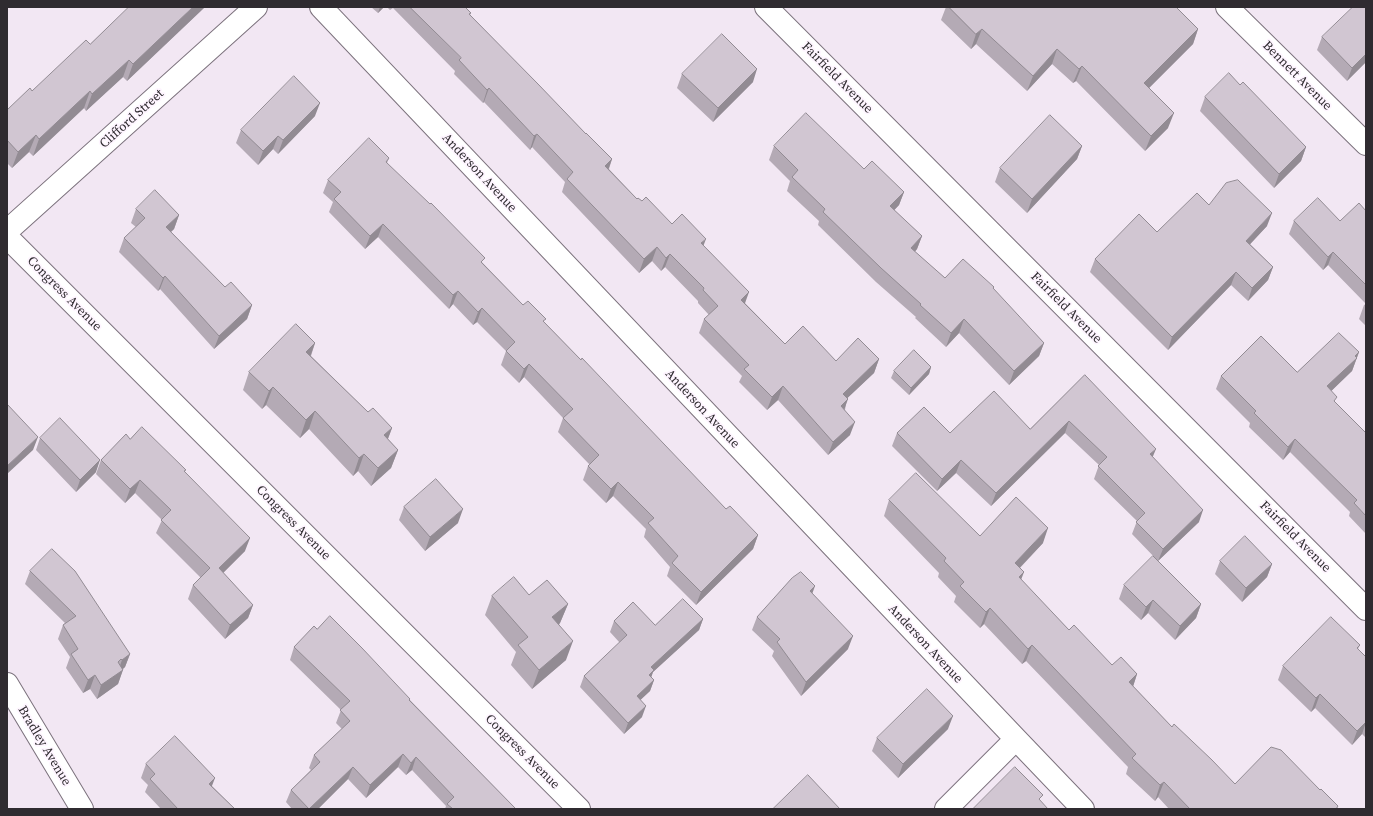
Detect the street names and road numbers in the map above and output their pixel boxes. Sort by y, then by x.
street label: Bennett Avenue [1259,38,1335,114]
street label: Fairfield Avenue [798,39,876,117]
street label: Clifford Street [97,86,167,152]
street label: Anderson Avenue [438,130,520,216]
street label: Congress Avenue [24,254,104,334]
street label: Fairfield Avenue [1027,269,1105,347]
street label: Anderson Avenue [661,366,743,452]
street label: Congress Avenue [253,483,333,563]
street label: Fairfield Avenue [1256,498,1334,576]
street label: Anderson Avenue [884,601,966,687]
street label: Bradley Avenue [14,703,74,789]
street label: Congress Avenue [482,712,562,792]

